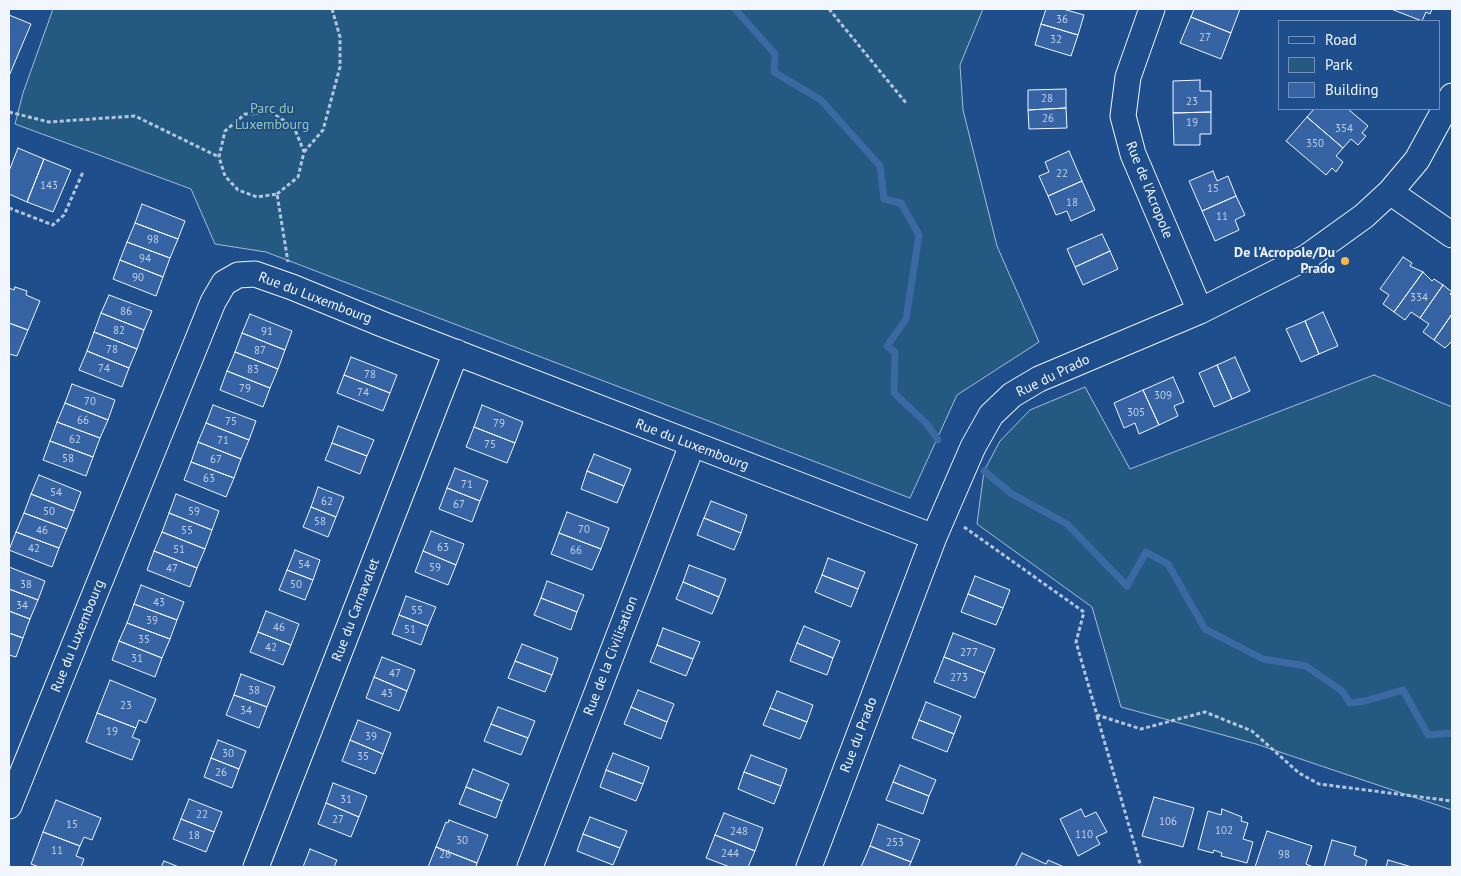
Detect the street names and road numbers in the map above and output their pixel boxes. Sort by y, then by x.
street label: Rue de l'Acropole [1122,139,1176,241]
street label: Rue du Luxembourg [256,269,374,327]
street label: Rue du Prado [1014,351,1092,401]
street label: Rue du Luxembourg [633,416,751,474]
street label: Rue du Carnavalet [329,556,383,664]
street label: Rue du Luxembourg [48,577,108,695]
street label: Rue de la Civilisation [581,594,641,718]
street label: Rue du Prado [837,695,881,775]

